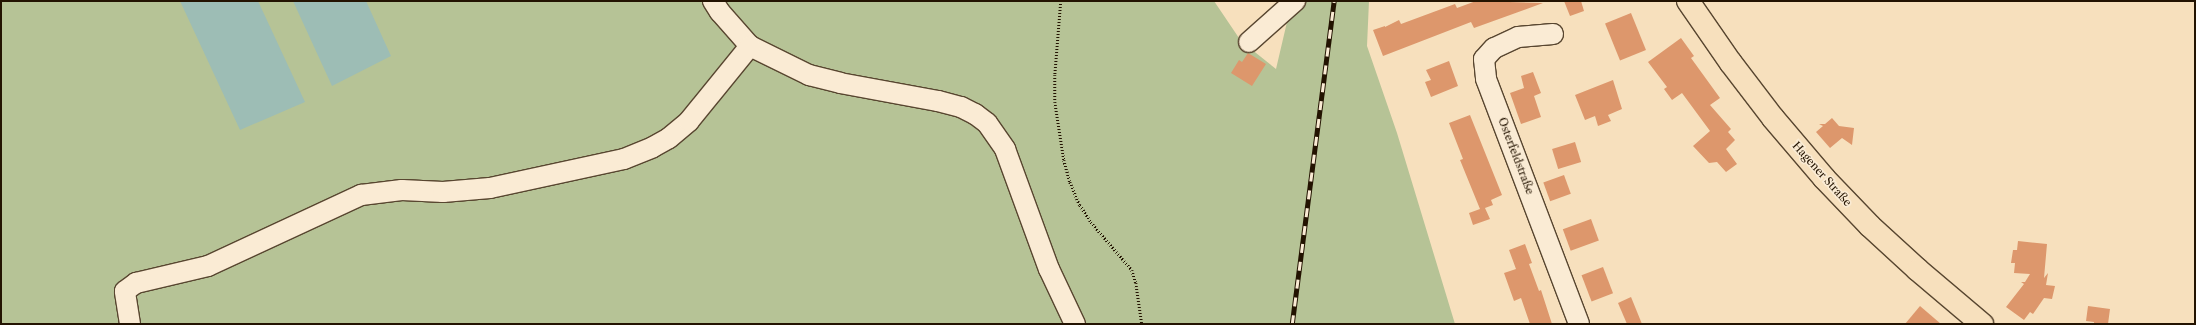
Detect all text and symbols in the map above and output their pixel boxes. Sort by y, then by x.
street label: Osterfeldstraße [1495,116,1537,196]
street label: Hagener Straße [1790,139,1854,209]

